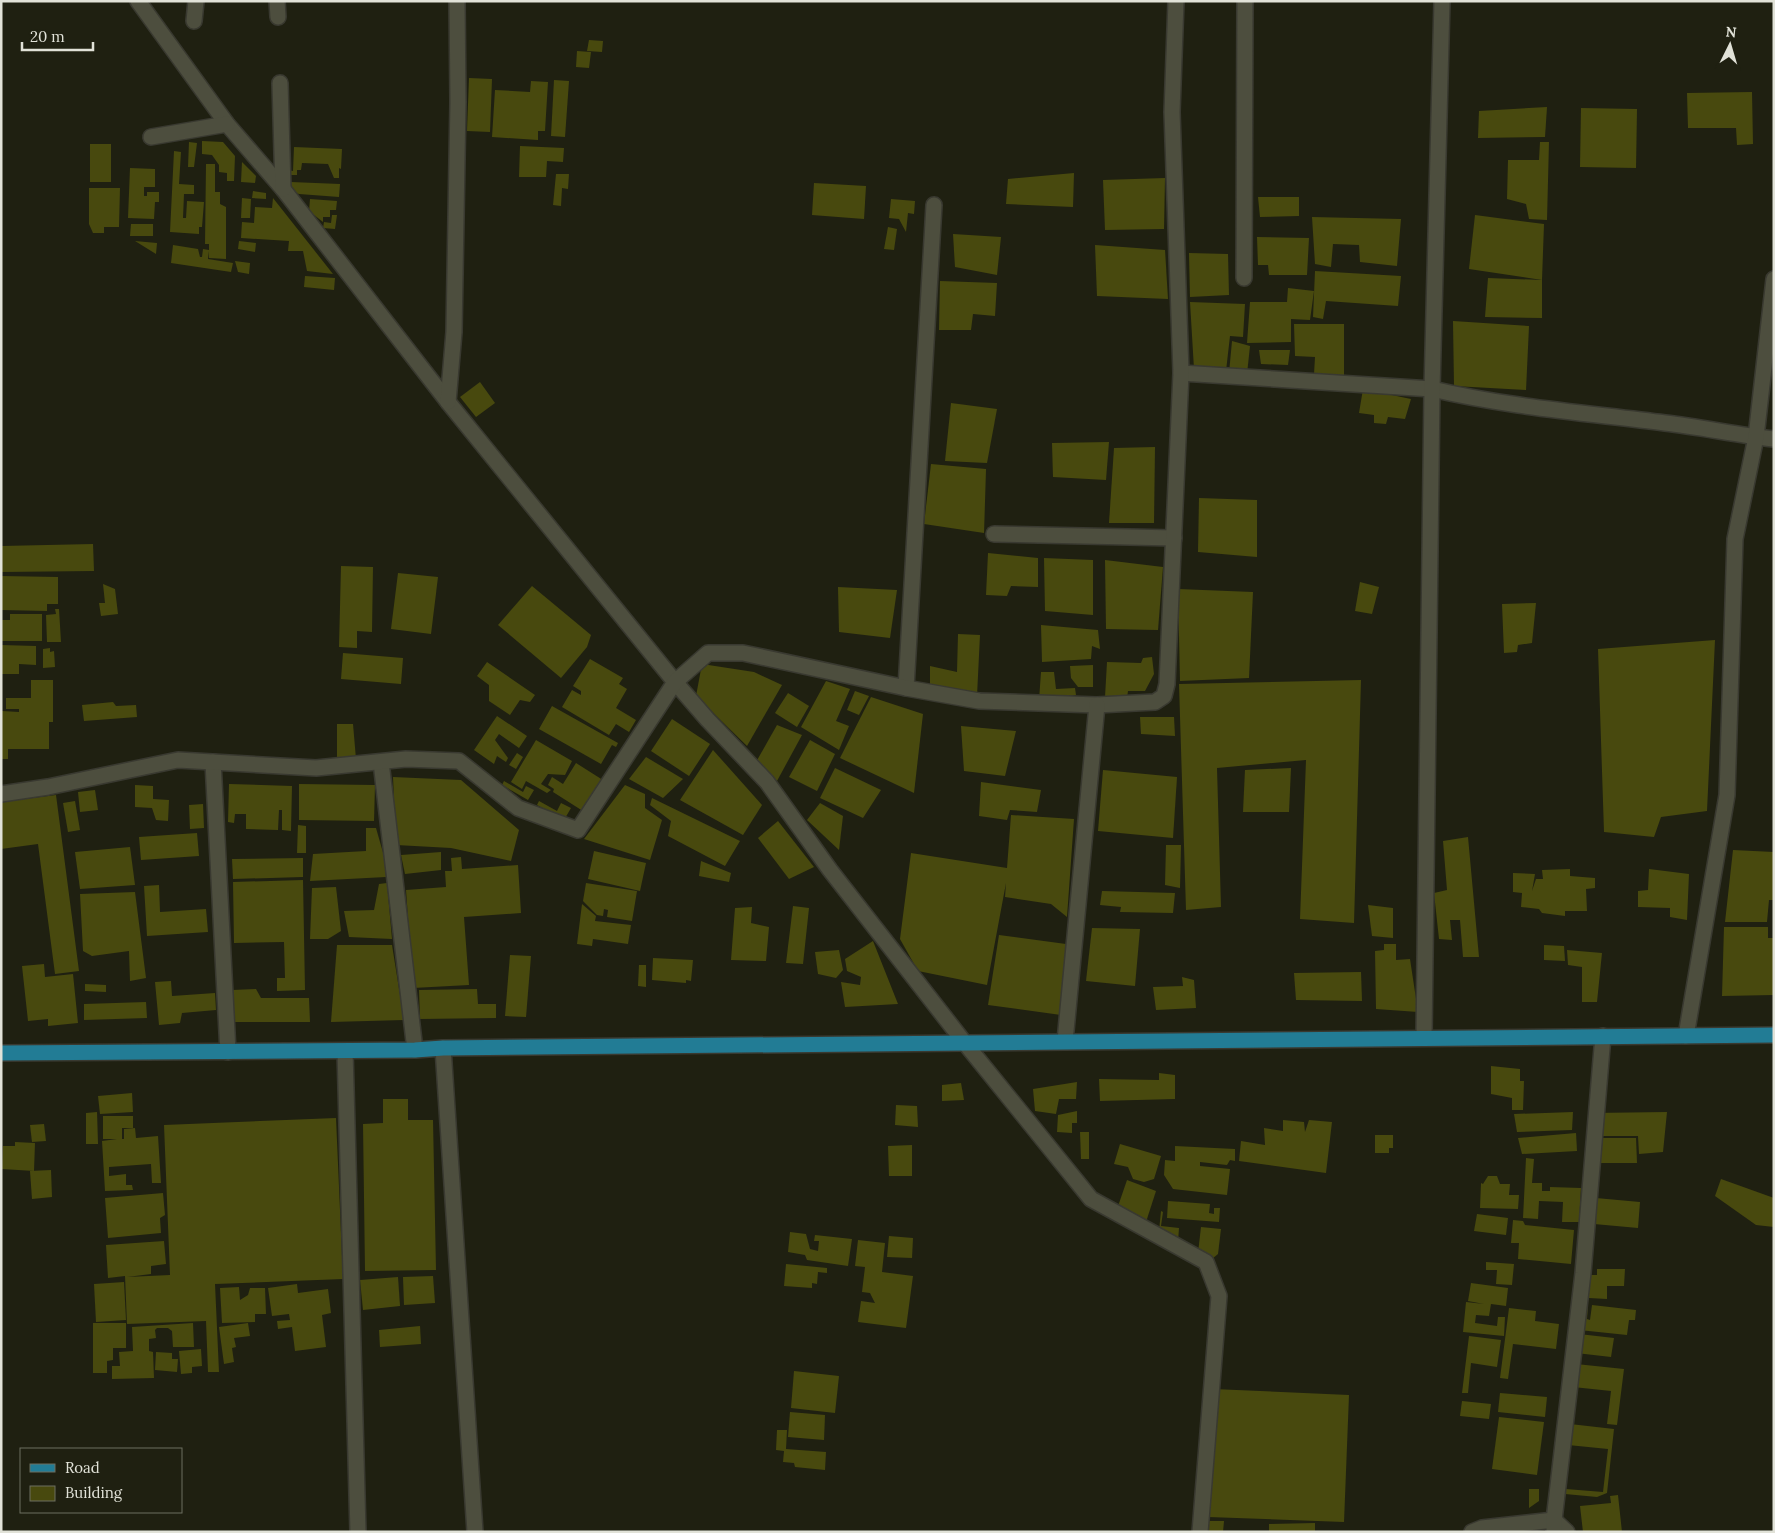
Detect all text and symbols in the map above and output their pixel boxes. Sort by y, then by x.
scale bar [22,20,94,52]
north arrow [1705,20,1755,70]
text: N [1725,23,1737,42]
text: 20 m [30,27,65,46]
legend [20,1448,182,1513]
text: Road [65,1458,100,1477]
text: Building [65,1483,123,1502]

